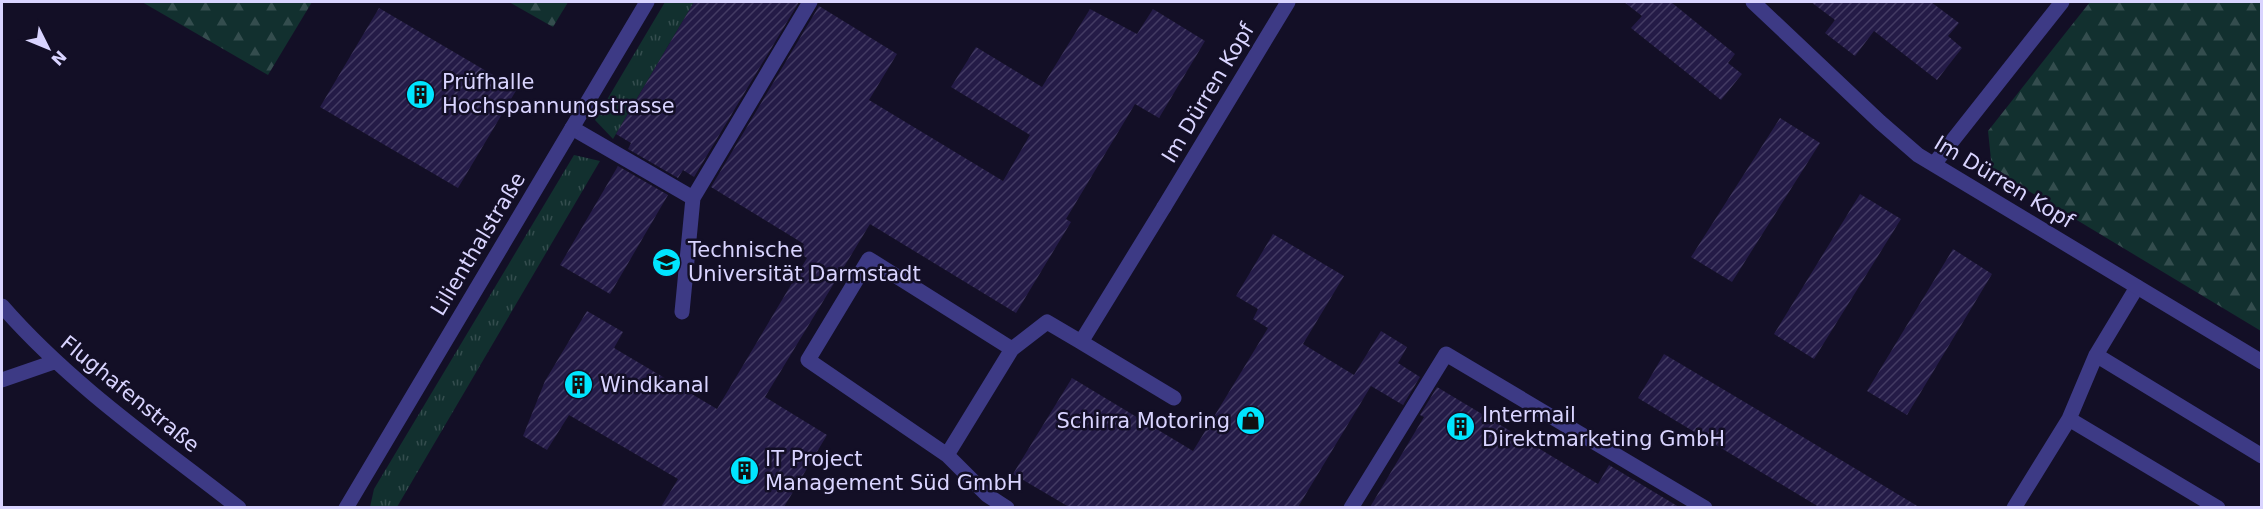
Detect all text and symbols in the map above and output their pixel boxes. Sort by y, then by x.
north arrow [18,18,78,78]
street label: Im Dürren Kopf [1157,18,1259,167]
text: N [47,47,70,69]
place label: Prüfhalle Hochspannungstrasse [442,70,675,118]
building icon: Prüfhalle Hochspannungstrasse [405,78,437,110]
street label: Im Dürren Kopf [1930,131,2079,233]
street label: Lilienthalstraße [426,168,530,320]
place label: Technische Universität Darmstadt [687,238,921,286]
school or university icon: Technische Universität Darmstadt [651,246,683,278]
street label: Flughafenstraße [56,331,204,457]
building icon: Windkanal [563,369,595,401]
place label: Windkanal [600,373,709,397]
place label: Intermail Direktmarketing GmbH [1482,403,1725,451]
shop icon: Schirra Motoring [1235,405,1267,437]
place label: Schirra Motoring [1056,409,1230,433]
building icon: Intermail Direktmarketing GmbH [1445,411,1477,443]
place label: IT Project Management Süd GmbH [765,447,1023,495]
building icon: IT Project Management Süd GmbH [728,455,760,487]

